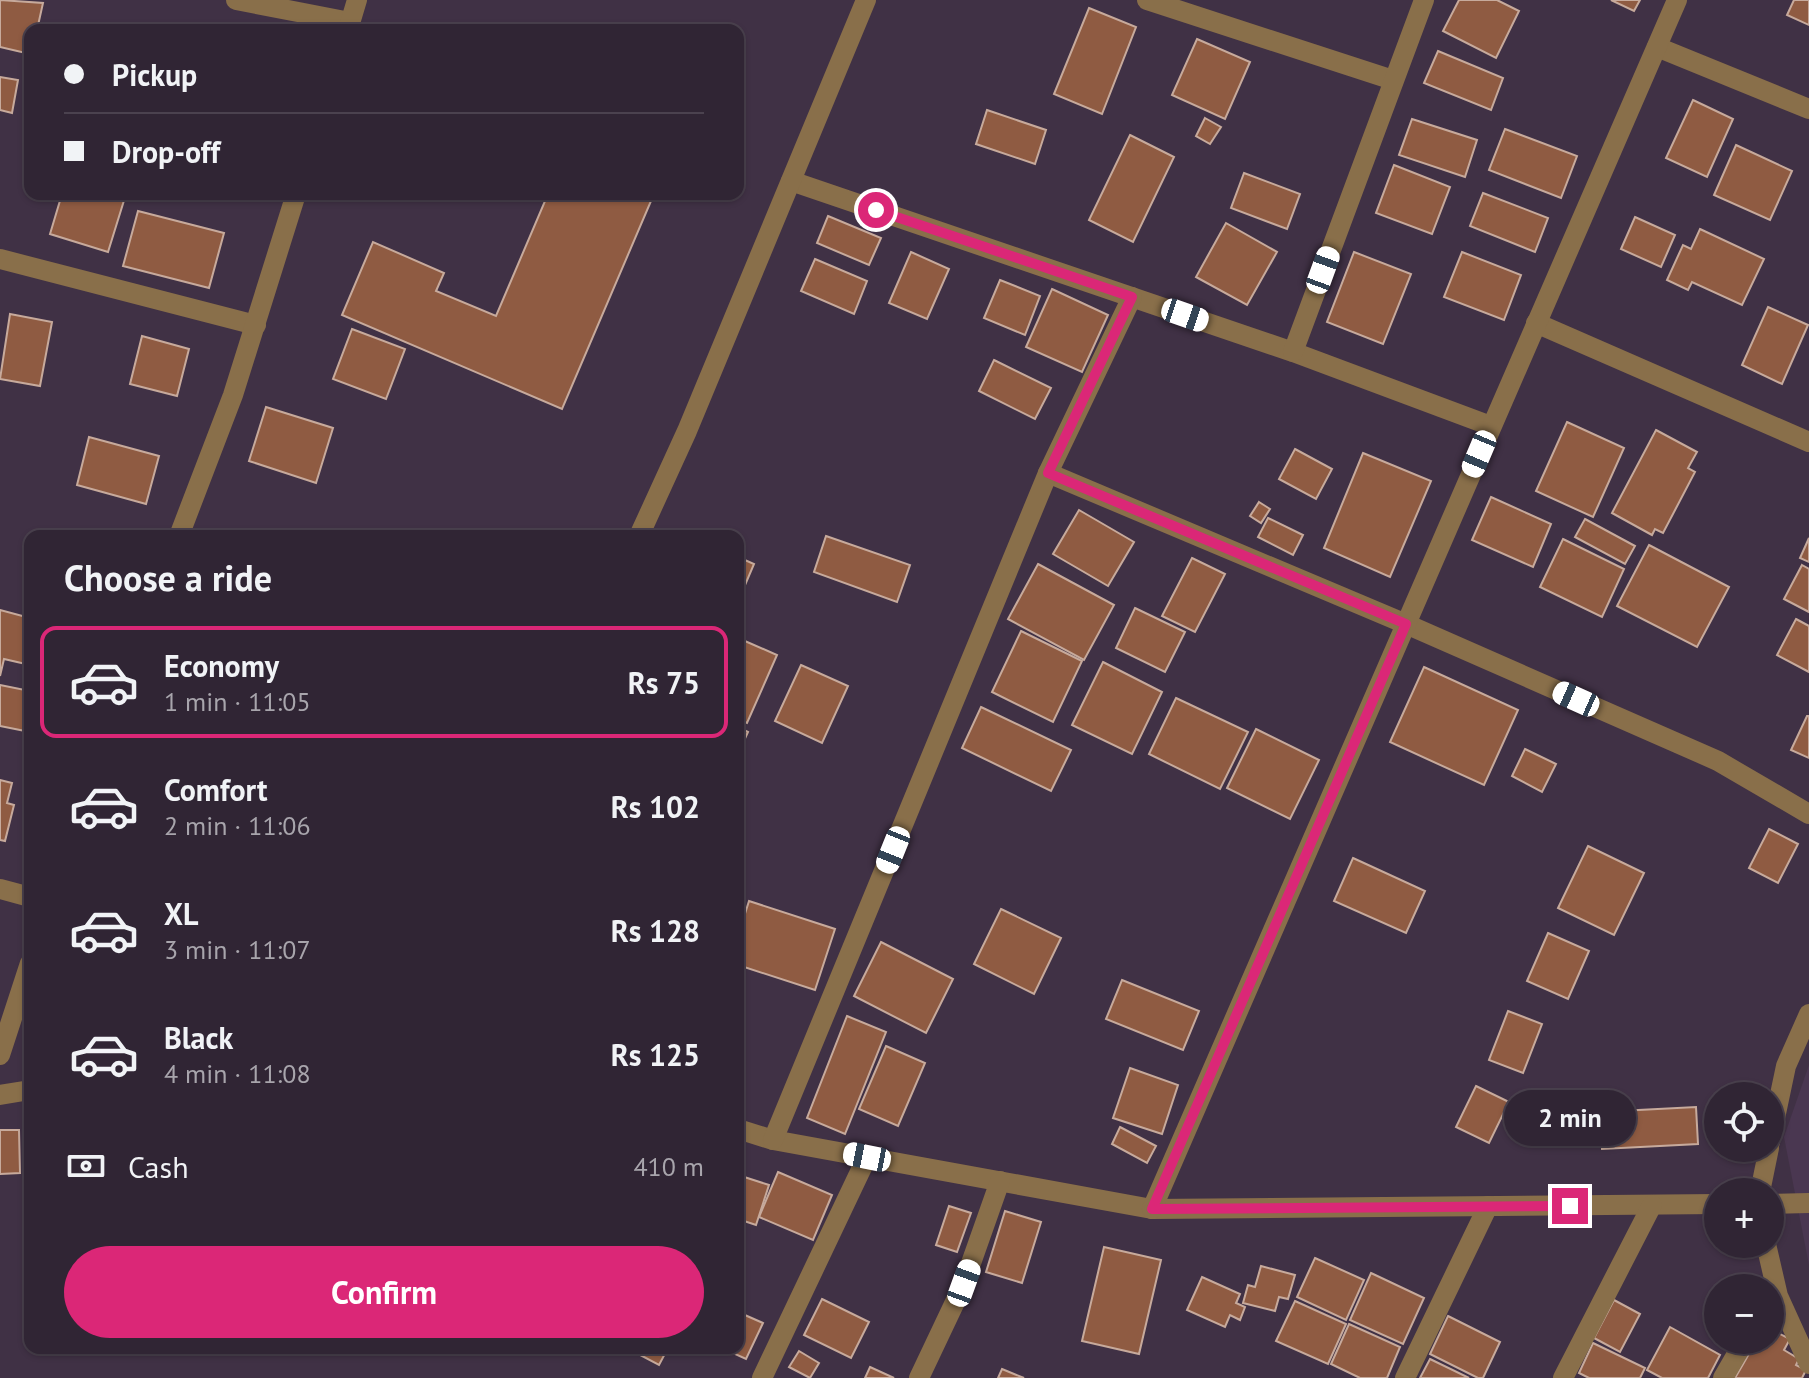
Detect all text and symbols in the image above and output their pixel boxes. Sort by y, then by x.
text: Pickup [112,55,197,94]
text: Drop-off [112,132,220,171]
route start [858,192,894,228]
car [1304,243,1342,297]
car [1158,296,1212,334]
car [1459,427,1499,481]
text: Choose a ride [64,554,272,601]
icon: car [68,646,140,718]
text: Economy [164,646,279,685]
text: Rs 75 [628,663,700,702]
car [1549,678,1603,720]
text: 1 min · 11:05 [164,685,311,718]
icon: car [68,770,140,842]
text: Comfort [164,770,267,809]
text: Rs 102 [611,787,700,826]
text: 2 min · 11:06 [164,809,311,842]
car [873,823,913,877]
icon: car [68,894,140,966]
text: XL [164,894,198,933]
text: Rs 128 [611,911,700,950]
text: 3 min · 11:07 [164,933,311,966]
icon: car [68,1018,140,1090]
text: Black [164,1018,233,1057]
text: Rs 125 [611,1035,700,1074]
text: 4 min · 11:08 [164,1057,311,1090]
map controls [1704,1082,1784,1354]
button: locate [1704,1082,1784,1162]
callout: 2 min [1504,1090,1636,1146]
text: 2 min [1538,1101,1602,1134]
car [841,1141,893,1173]
icon: cash [64,1144,108,1188]
text: Cash [128,1147,189,1186]
text: 410 m [633,1150,704,1183]
button: + [1704,1178,1784,1258]
route end [1552,1188,1588,1224]
button: Confirm [64,1246,704,1338]
car [945,1256,983,1310]
button: − [1704,1274,1784,1354]

